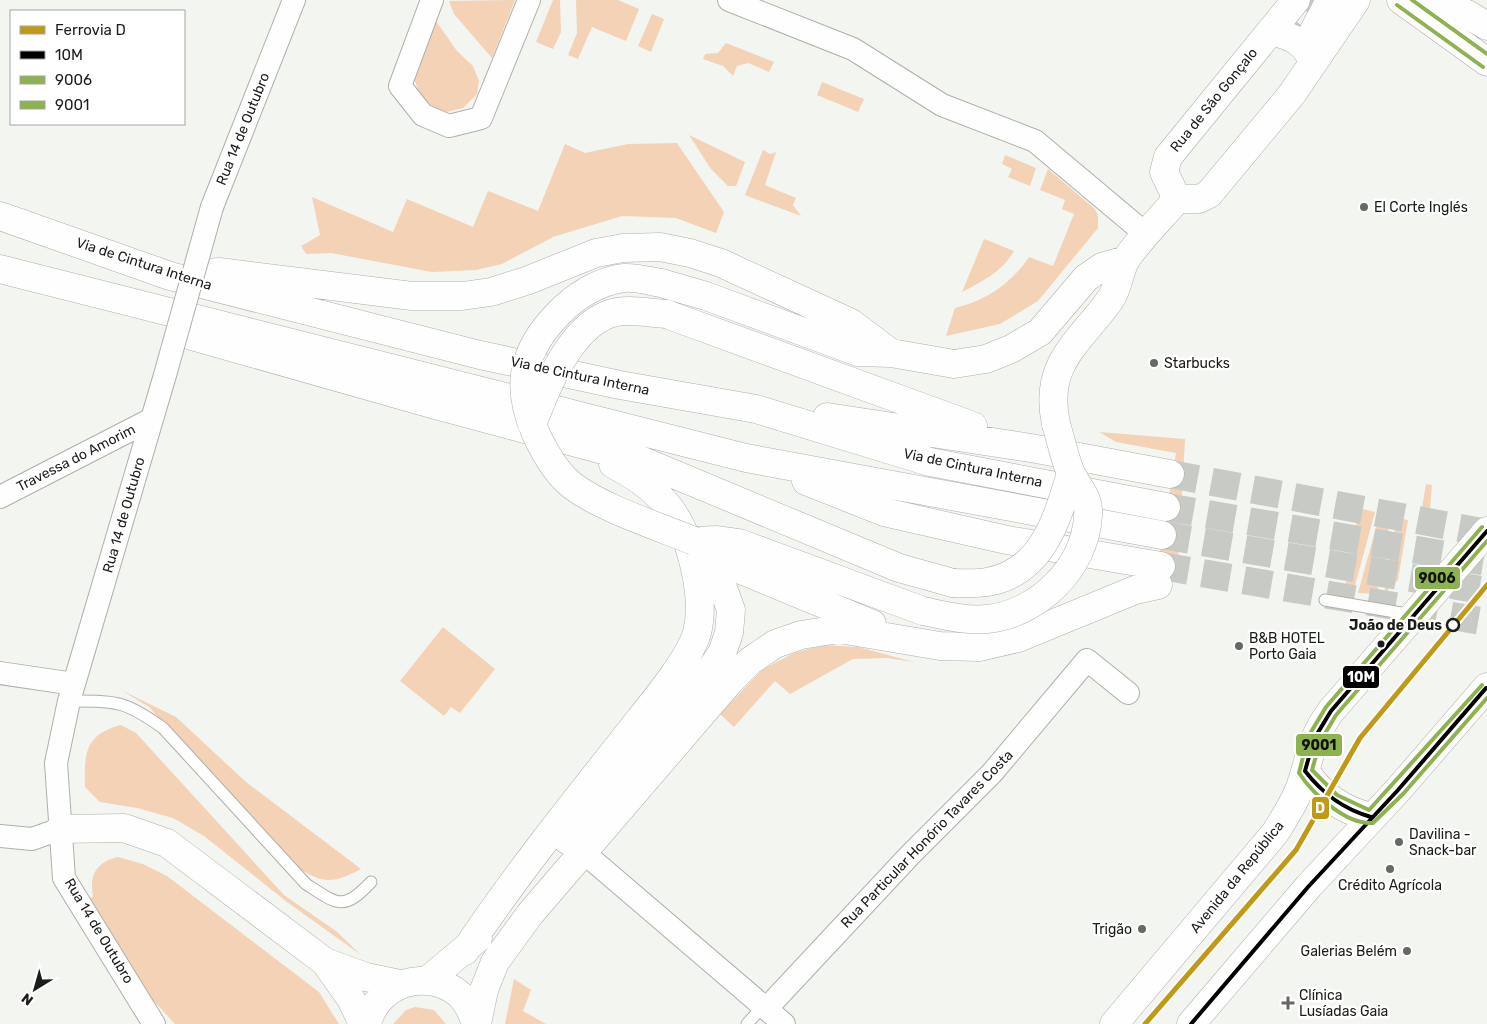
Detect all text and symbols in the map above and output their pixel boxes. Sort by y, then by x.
legend [10,10,185,125]
text: Ferrovia D [55,21,126,39]
street label: Rua de São Gonçalo [1167,44,1261,156]
text: 10M [55,46,83,64]
street label: Rua 14 de Outubro [213,70,273,188]
text: 9006 [55,71,92,89]
text: 9001 [55,96,89,114]
place label: El Corte Inglés [1374,199,1468,216]
marker: El Corte Inglés [1358,201,1370,213]
street label: Via de Cintura Interna [74,234,214,294]
street label: Via de Cintura Interna [509,353,651,399]
place label: Starbucks [1164,355,1230,372]
marker: Starbucks [1148,357,1160,369]
street label: Travessa do Amorim [14,421,138,495]
street label: Via de Cintura Interna [902,445,1044,491]
street label: Rua 14 de Outubro [99,455,149,575]
line badge: 9006 [1414,566,1461,590]
text: 9006 [1418,570,1456,587]
place label: João de Deus [1349,617,1442,634]
marker: João de Deus [1446,618,1460,632]
place label: B&B HOTEL Porto Gaia [1249,630,1325,663]
unlabelled marker [1376,639,1386,649]
marker: B&B HOTEL Porto Gaia [1233,640,1245,652]
line badge: 10M [1342,665,1380,689]
text: 10M [1347,669,1375,686]
line badge: 9001 [1295,733,1343,757]
text: 9001 [1302,737,1337,754]
street label: Rua Particular Honório Tavares Costa [837,747,1017,931]
line badge: D [1311,796,1330,820]
text: D [1315,800,1325,817]
street label: Avenida da República [1187,817,1287,937]
place label: Davilina - Snack-bar [1409,826,1477,859]
marker: Davilina - Snack-bar [1393,836,1405,848]
marker: Crédito Agrícola [1384,863,1396,875]
street label: Rua 14 de Outubro [61,875,137,987]
place label: Crédito Agrícola [1338,877,1442,894]
place label: Trigão [1092,921,1132,938]
marker: Trigão [1136,923,1148,935]
place label: Galerias Belém [1301,943,1397,960]
marker: Galerias Belém [1401,945,1413,957]
north arrow [10,964,60,1014]
place label: Clínica Lusíadas Gaia [1299,987,1388,1020]
text: N [18,989,37,1009]
marker: Clínica Lusíadas Gaia [1281,996,1295,1010]

